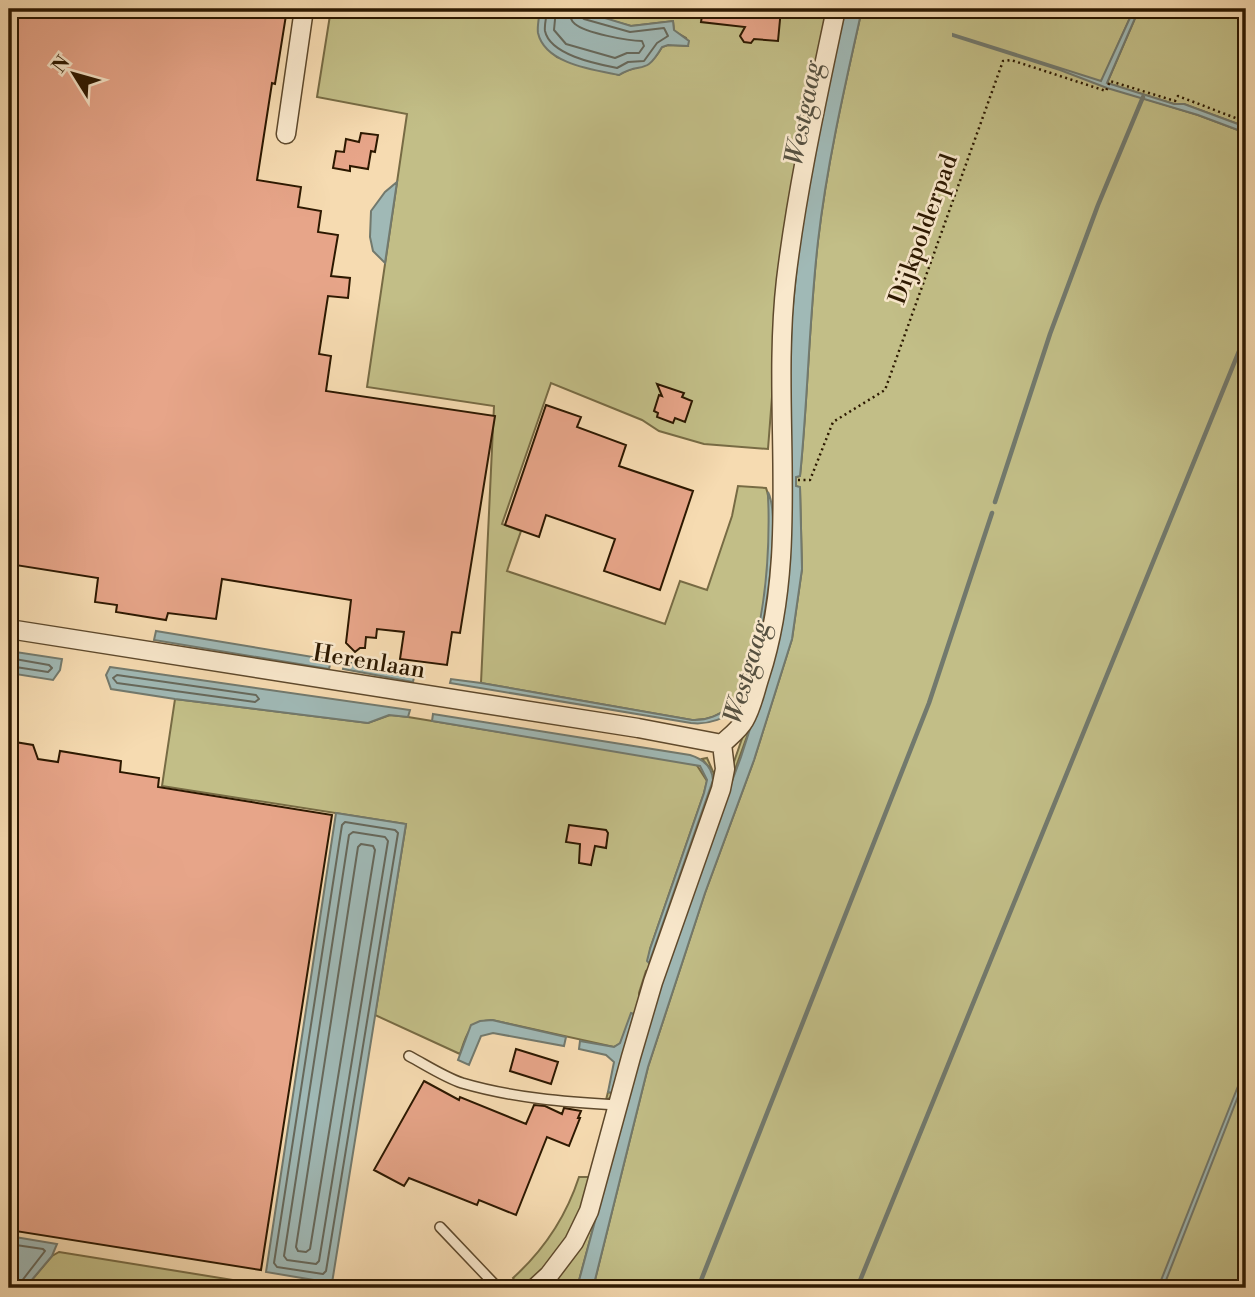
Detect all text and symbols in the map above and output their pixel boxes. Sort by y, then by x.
north arrow [38,38,108,108]
text: N [47,51,75,78]
water label: Westgaag [778,57,830,168]
street label: Dijkpolderpad [883,150,965,308]
water label: Westgaag [717,616,777,727]
street label: Herenlaan [310,638,427,686]

